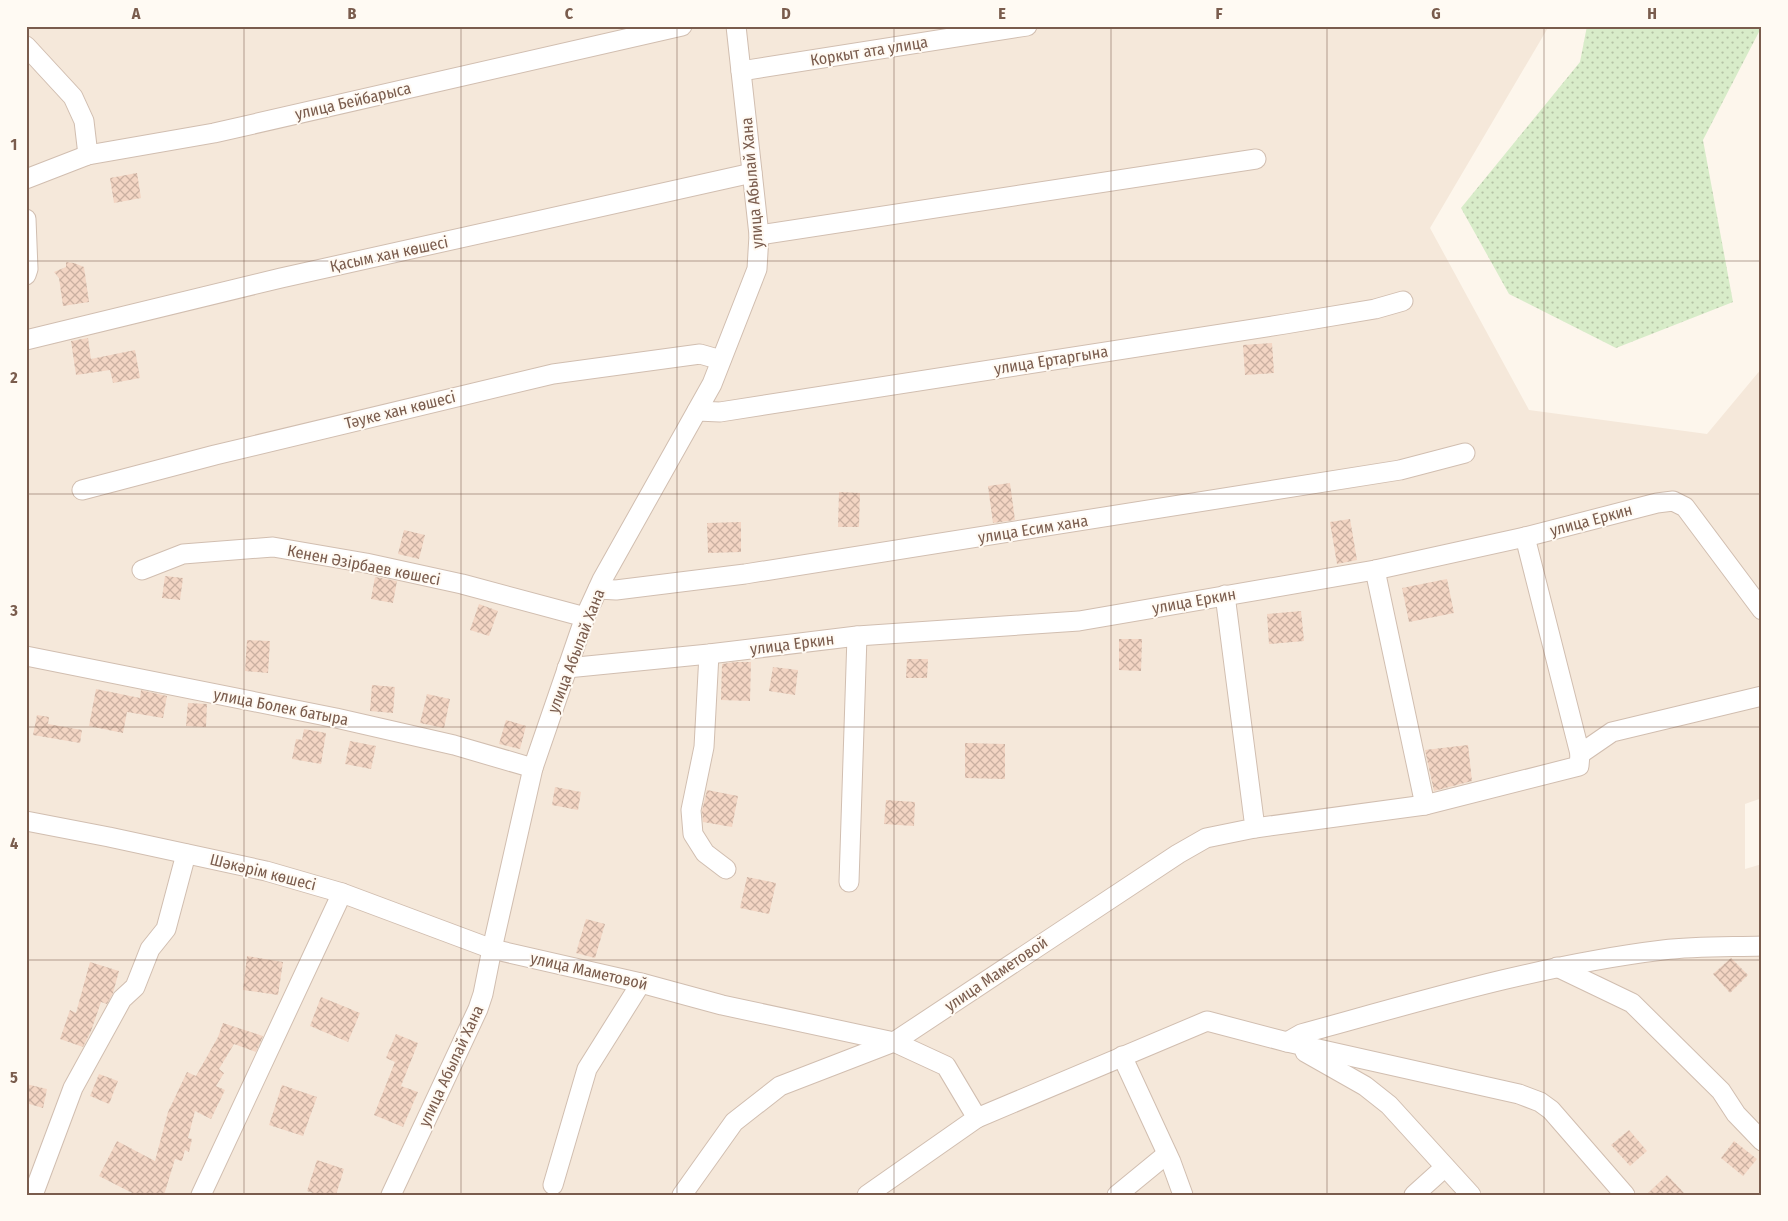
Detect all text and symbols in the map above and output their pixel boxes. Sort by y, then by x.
text: A [131,4,141,23]
text: B [348,4,357,23]
text: C [565,4,574,23]
text: D [781,4,791,23]
text: E [998,4,1006,23]
text: F [1215,4,1223,23]
text: G [1431,4,1441,23]
text: H [1647,4,1657,23]
street label: Коркыт ата улица [809,32,929,70]
street label: улица Бейбарыса [293,78,413,124]
street label: улица Абылай Хана [737,117,767,249]
text: 1 [11,135,17,154]
street label: Қасым хан көшесі [328,232,450,276]
street label: улица Ертаргына [993,342,1109,378]
text: 2 [9,368,18,387]
street label: Тәуке хан көшесі [343,387,457,433]
street label: улица Еркин [1548,500,1634,540]
street label: улица Есим хана [977,511,1089,547]
street label: Кенен Әзірбаев көшесі [286,541,442,589]
street label: улица Еркин [1151,584,1237,618]
street label: улица Абылай Хана [544,586,608,716]
text: 3 [9,601,18,620]
street label: улица Еркин [749,629,835,659]
street label: улица Болек батыра [212,685,350,729]
text: 4 [10,834,18,853]
street label: Шәкәрім көшесі [208,850,318,894]
street label: улица Маметовой [941,933,1051,1015]
street label: улица Маметовой [528,948,650,994]
street label: улица Абылай Хана [415,1002,487,1130]
text: 5 [10,1068,18,1087]

